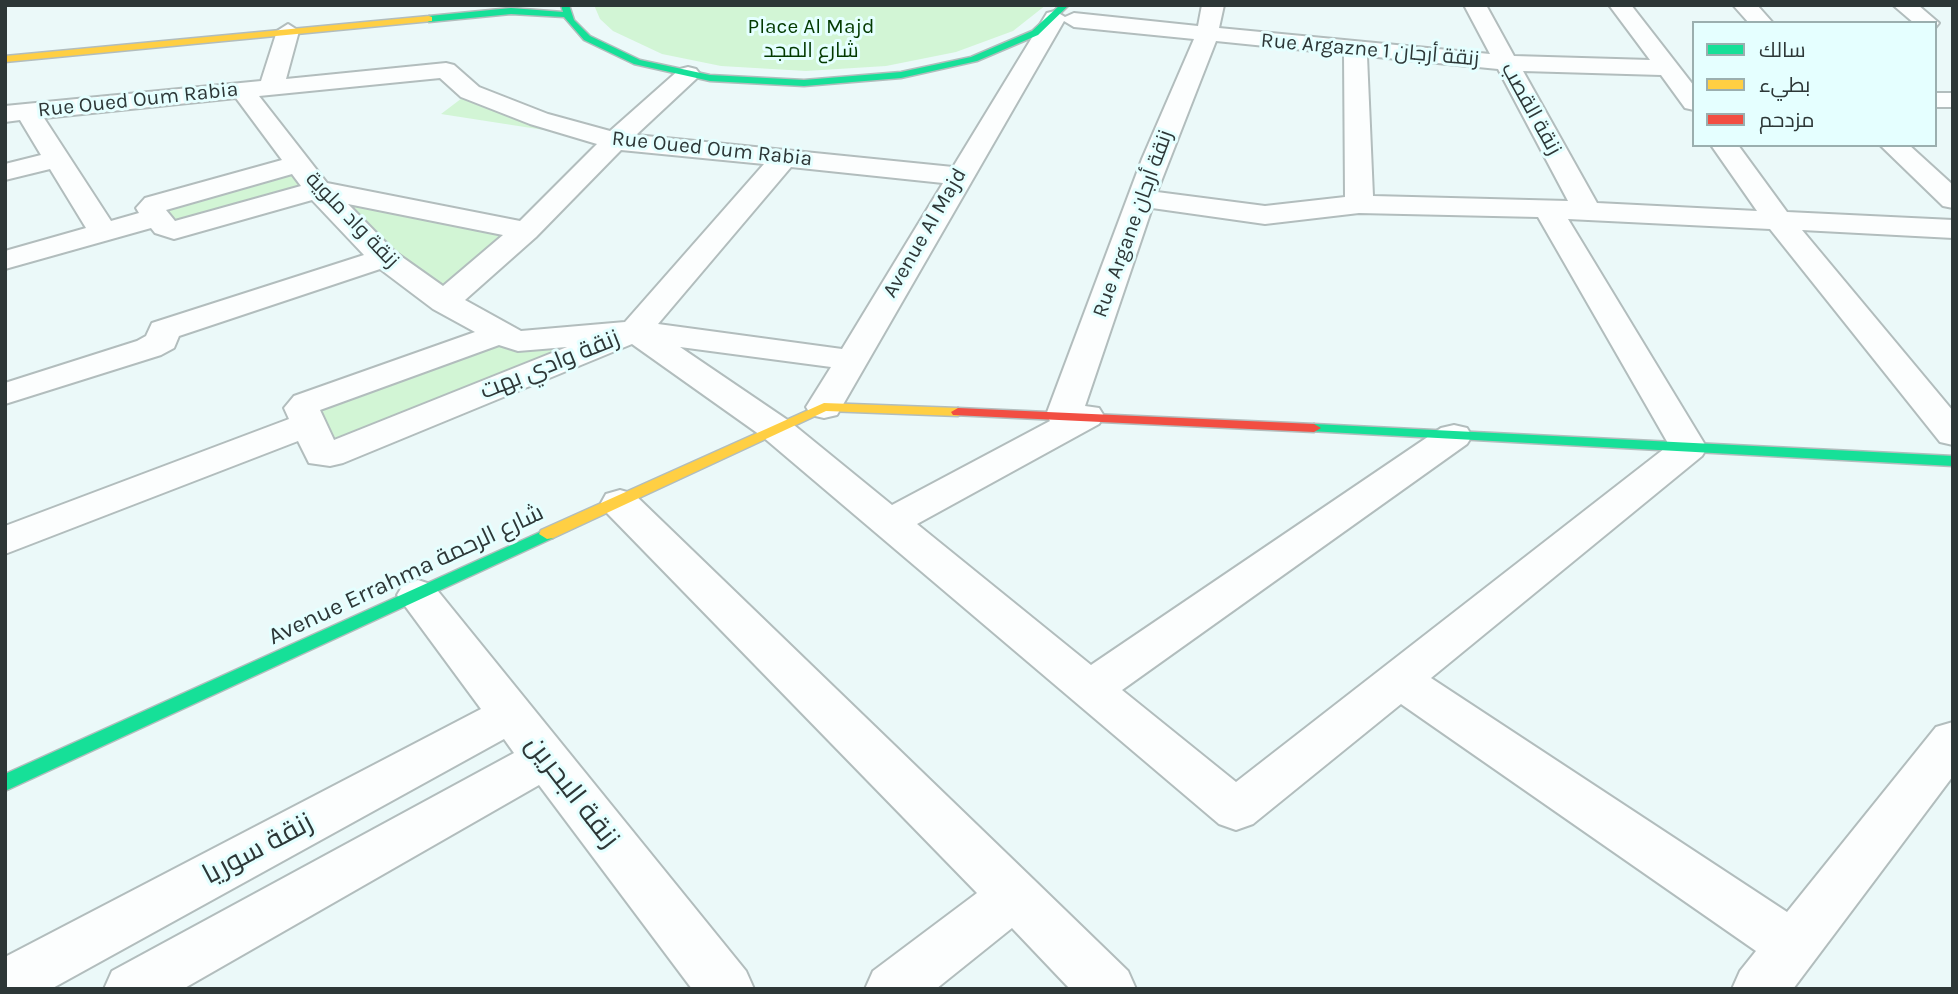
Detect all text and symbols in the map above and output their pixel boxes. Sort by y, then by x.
park label: Place Al Majd شارع المجد [748,14,874,64]
legend [1692,21,1937,147]
street label: Rue Argazne 1 زنقة أرجان [1260,28,1480,72]
text: سالك [1759,38,1806,62]
street label: زنقة القصب [1495,58,1567,160]
text: بطيء [1759,73,1810,97]
street label: Rue Oued Oum Rabia [37,77,239,123]
text: مزدحم [1759,108,1814,132]
street label: Rue Oued Oum Rabia [611,126,813,172]
street label: Rue Argane زنقة أرجان [1087,127,1179,321]
street label: Avenue Al Majd [878,164,972,302]
street label: زنقة واد ملوية [300,167,404,273]
street label: زنقة وادي بهت [476,324,624,406]
street label: Avenue Errahma شارع الرحمة [264,498,548,652]
street label: زنقة البحرين [518,729,626,855]
street label: زنقة سوريا [197,806,319,892]

